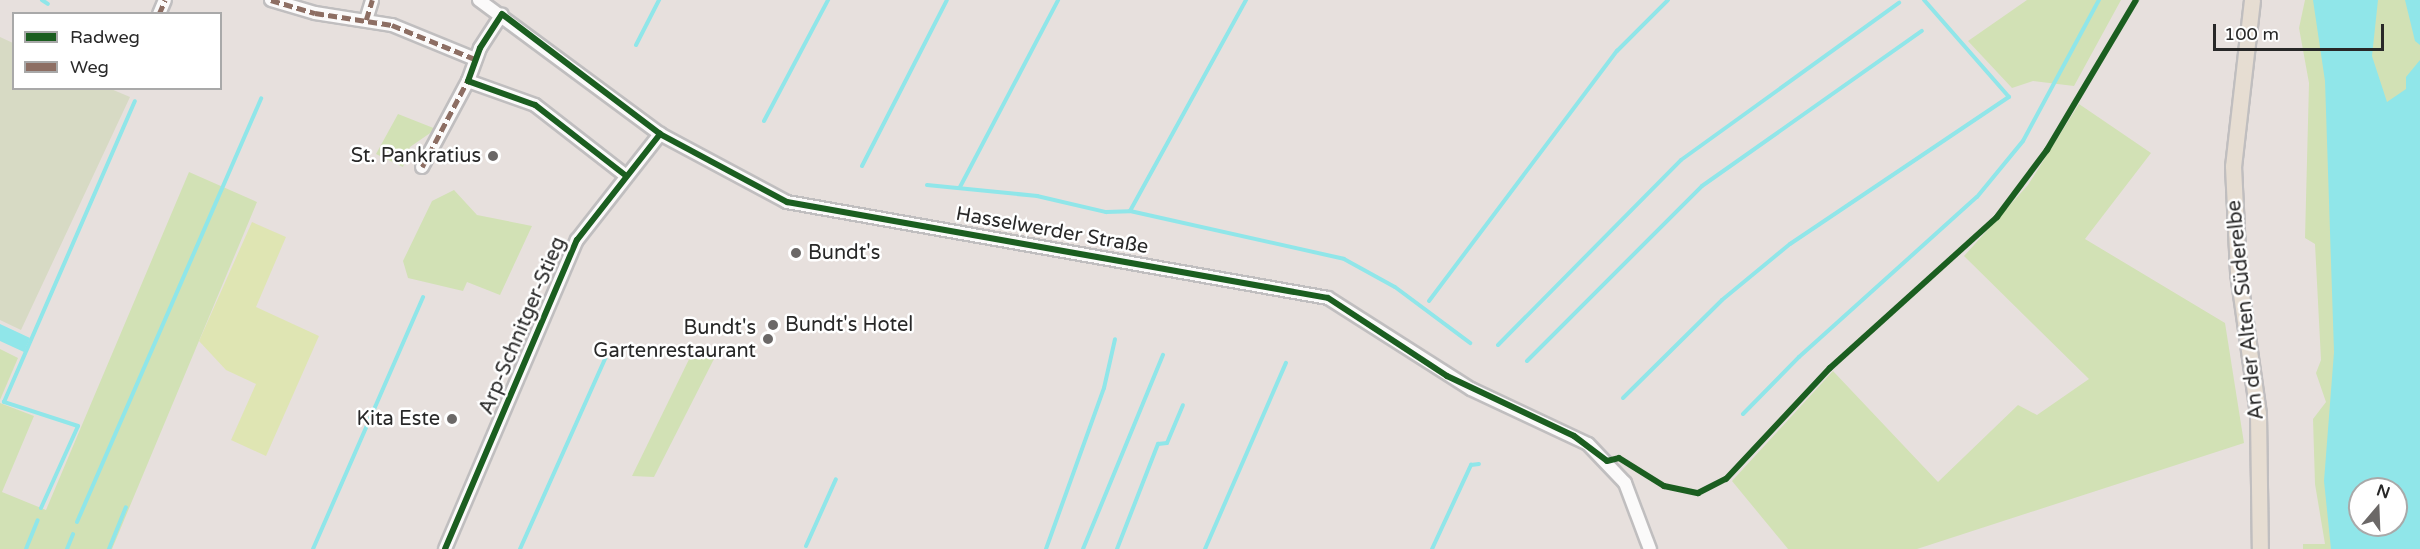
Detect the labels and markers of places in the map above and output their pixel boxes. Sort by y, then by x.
place label: St. Pankratius [351,144,481,168]
marker: St. Pankratius [486,149,500,163]
place label: Bundt's [808,241,880,265]
marker: Bundt's [789,246,803,260]
place label: Bundt's Hotel [785,313,913,337]
place label: Bundt's Gartenrestaurant [593,316,756,363]
marker: Bundt's Hotel [766,318,780,332]
marker: Bundt's Gartenrestaurant [761,332,775,346]
place label: Kita Este [357,407,440,431]
marker: Kita Este [445,412,459,426]

